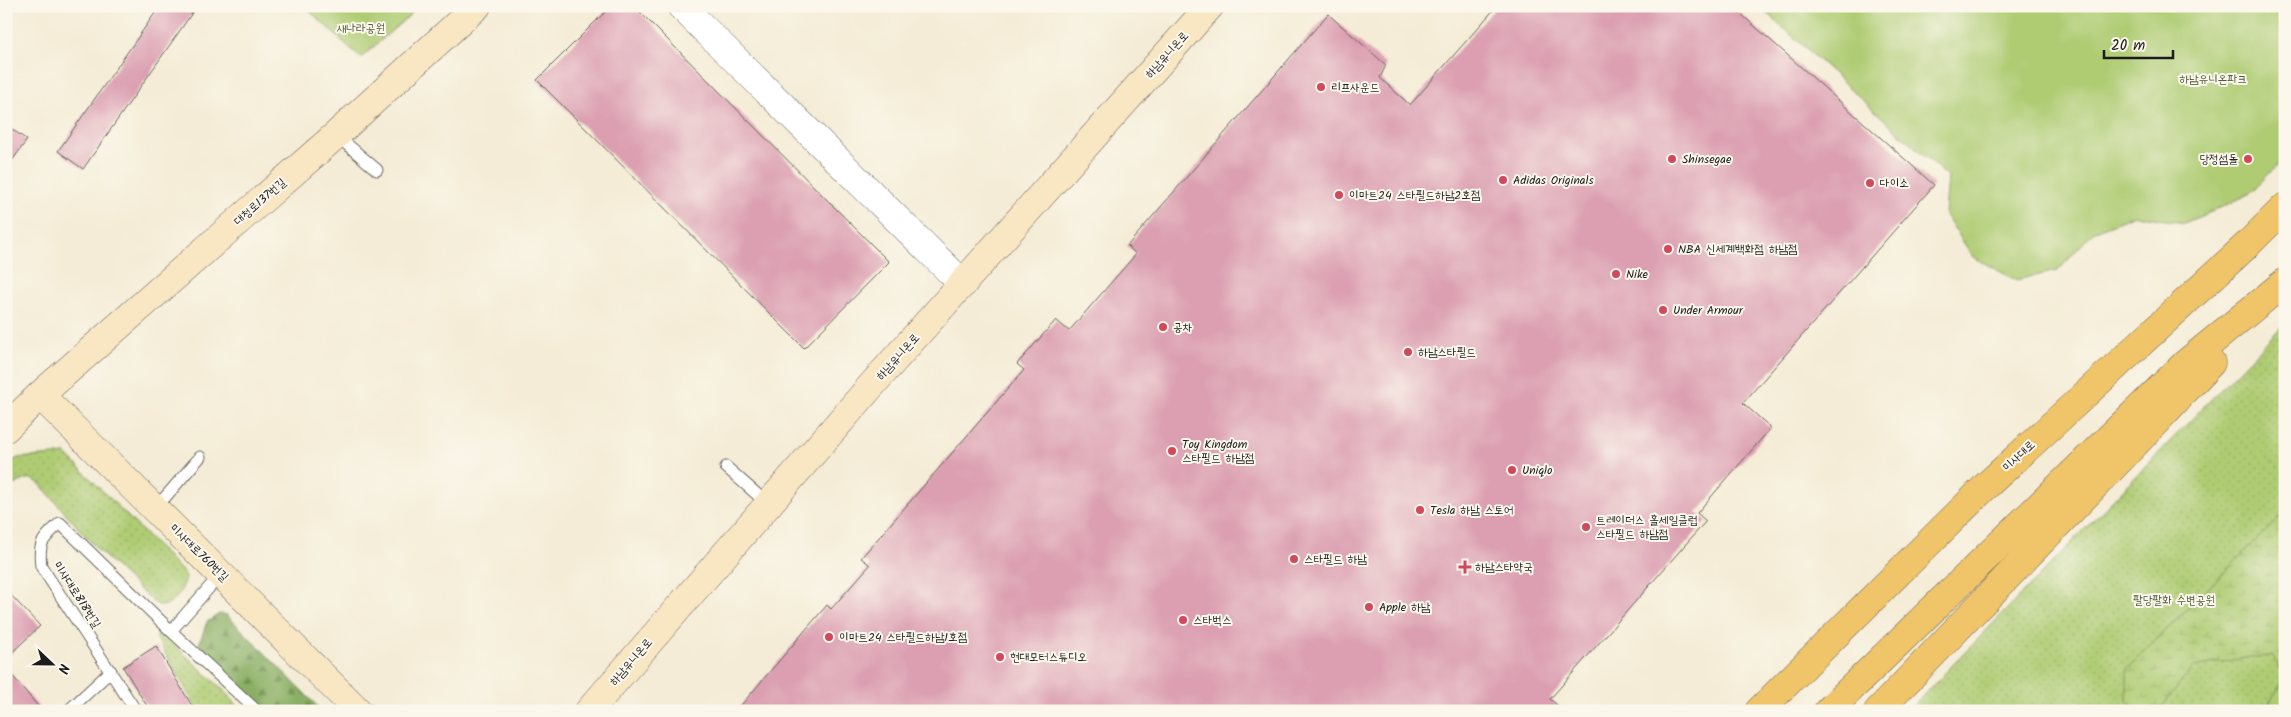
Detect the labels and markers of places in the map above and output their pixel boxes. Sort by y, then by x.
place label: 리프사운드 [1331,78,1379,97]
marker: 리프사운드 [1315,81,1327,93]
place label: Shinsegae [1682,150,1732,169]
place label: 당정섬돌 [2199,150,2238,169]
marker: Shinsegae [1666,153,1678,165]
marker: 당정섬돌 [2242,153,2254,165]
place label: Adidas Originals [1513,171,1594,190]
marker: Adidas Originals [1497,174,1509,186]
place label: 다이소 [1880,174,1909,193]
marker: 다이소 [1864,177,1876,189]
place label: 이마트24 스타필드하남2호점 [1349,186,1481,205]
marker: 이마트24 스타필드하남2호점 [1333,189,1345,201]
place label: NBA 신세계백화점 하남점 [1678,240,1798,259]
marker: NBA 신세계백화점 하남점 [1662,243,1674,255]
place label: Nike [1626,265,1649,284]
marker: Nike [1610,268,1622,280]
place label: Under Armour [1673,301,1744,320]
marker: Under Armour [1657,304,1669,316]
place label: 공차 [1173,318,1192,337]
marker: 공차 [1157,321,1169,333]
place label: 하남스타필드 [1418,343,1476,362]
marker: 하남스타필드 [1402,346,1414,358]
place label: Toy Kingdom 스타필드 하남점 [1182,435,1254,468]
marker: Toy Kingdom 스타필드 하남점 [1166,445,1178,457]
place label: Uniqlo [1522,461,1553,480]
marker: Uniqlo [1506,464,1518,476]
place label: Tesla 하남 스토어 [1430,501,1513,520]
marker: Tesla 하남 스토어 [1414,504,1426,516]
place label: 트레이더스 홀세일클럽 스타필드 하남점 [1596,511,1697,544]
marker: 트레이더스 홀세일클럽 스타필드 하남점 [1580,521,1592,533]
place label: 스타필드 하남 [1304,550,1367,569]
marker: 스타필드 하남 [1288,553,1300,565]
place label: 하남스타약국 [1475,558,1533,577]
marker: 하남스타약국 [1459,561,1471,573]
place label: Apple 하남 [1379,598,1431,617]
marker: Apple 하남 [1363,601,1375,613]
place label: 스타벅스 [1193,611,1232,630]
marker: 스타벅스 [1177,614,1189,626]
place label: 이마트24 스타필드하남1호점 [839,628,967,647]
marker: 이마트24 스타필드하남1호점 [823,631,835,643]
place label: 현대모터스튜디오 [1010,648,1087,667]
marker: 현대모터스튜디오 [994,651,1006,663]

